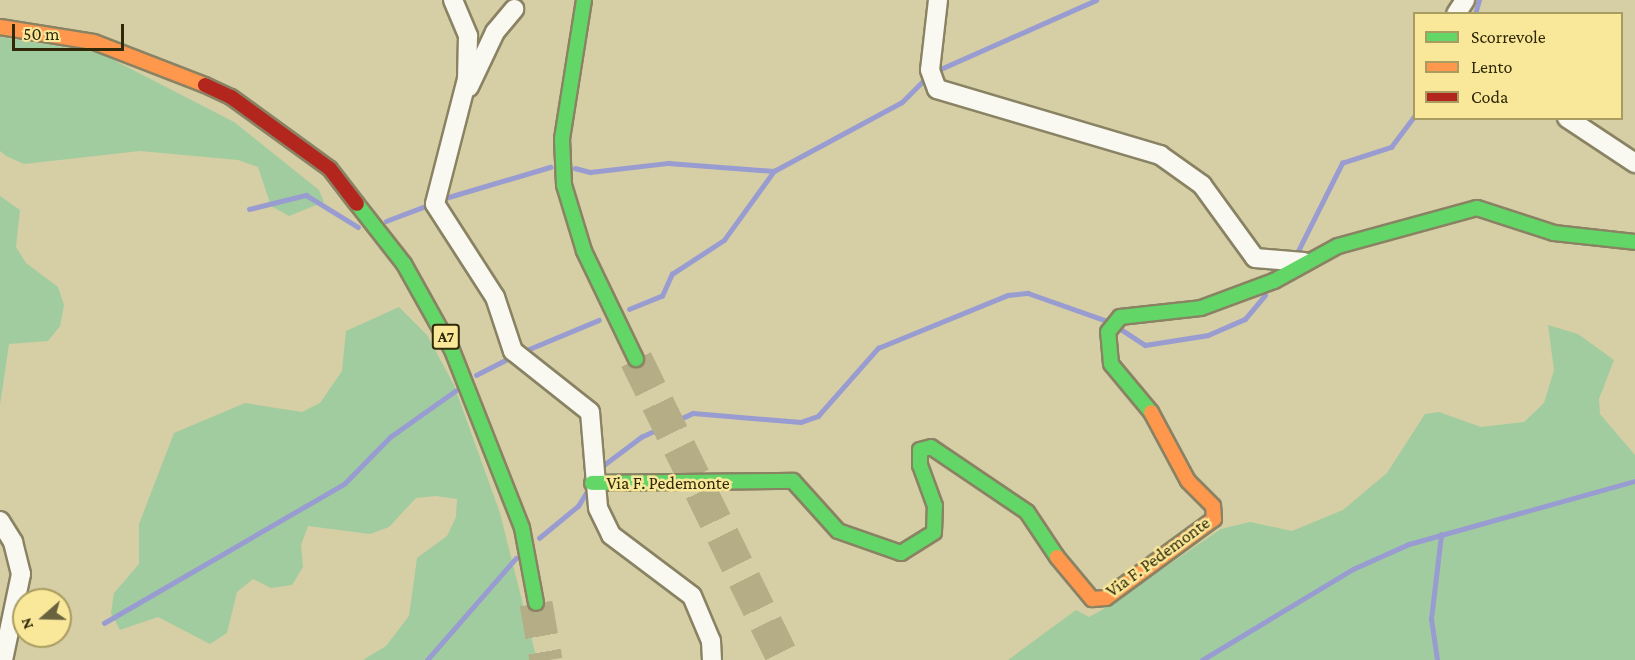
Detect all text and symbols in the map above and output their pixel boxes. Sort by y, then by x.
scale bar [15,12,128,50]
legend [1413,12,1623,120]
text: 50 m [23,24,60,44]
text: Scorrevole [1471,27,1546,47]
text: Lento [1471,57,1512,77]
text: Coda [1471,87,1508,107]
road number: A7 [431,324,461,350]
street label: Via F. Pedemonte [606,472,730,494]
street label: Via F. Pedemonte [1102,512,1214,602]
north arrow [12,588,72,648]
text: N [17,616,36,632]

